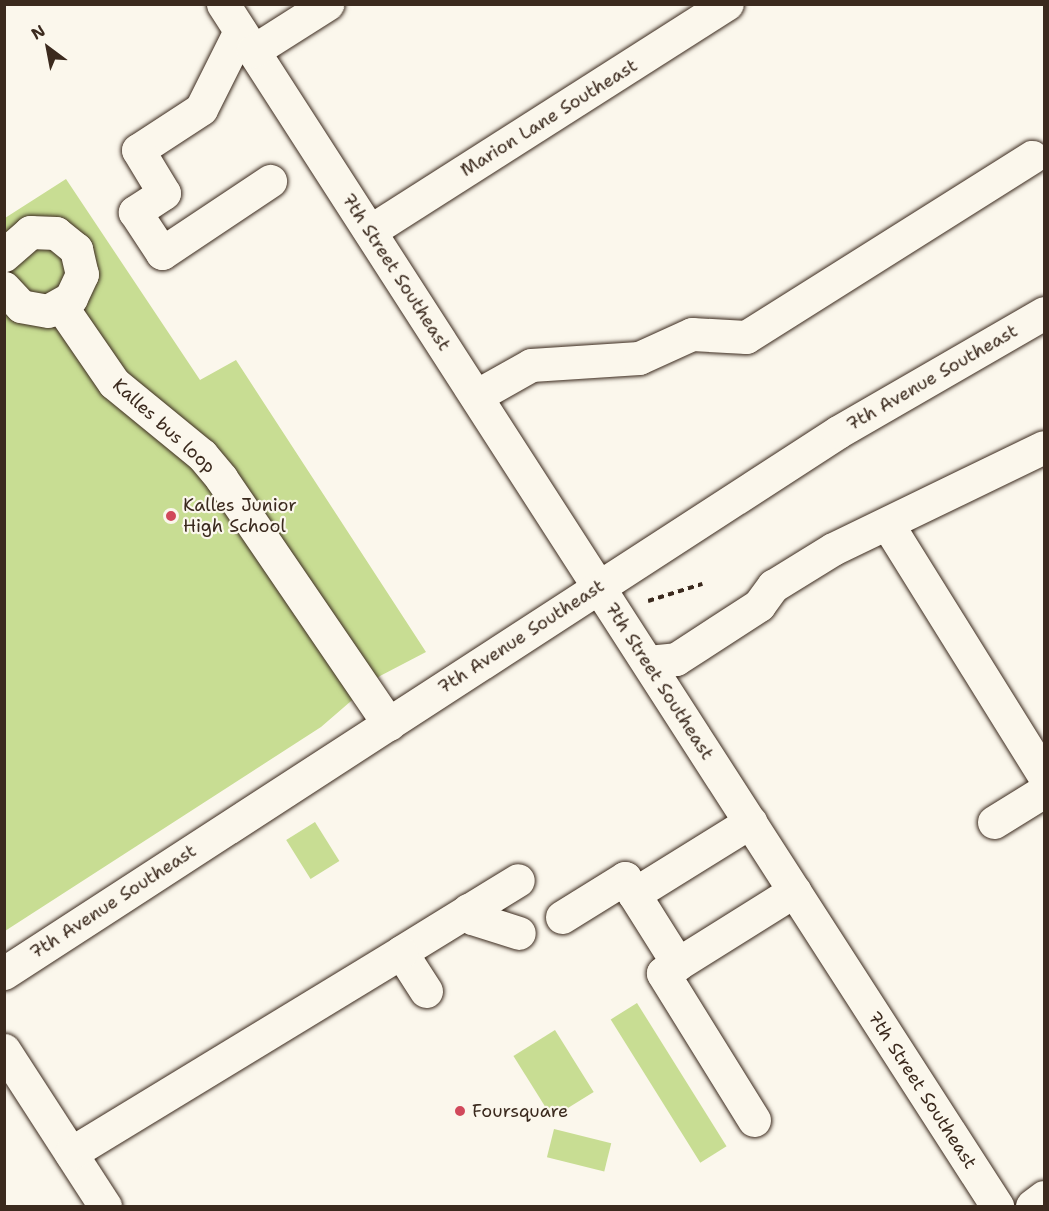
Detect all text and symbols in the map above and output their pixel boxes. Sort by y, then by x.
north arrow [18,18,78,78]
text: N [27,20,49,45]
street label: Marion Lane Southeast [457,55,641,181]
street label: 7th Street Southeast [337,189,455,355]
street label: 7th Avenue Southeast [843,320,1021,436]
street label: Kalles bus loop [108,374,220,478]
place label: Kalles Junior High School [183,495,297,538]
marker: Kalles Junior High School [164,509,178,523]
street label: 7th Avenue Southeast [434,575,608,699]
street label: 7th Street Southeast [600,598,718,764]
street label: 7th Avenue Southeast [26,840,200,964]
street label: 7th Street Southeast [863,1007,981,1173]
place label: Foursquare [472,1100,568,1122]
marker: Foursquare [453,1104,467,1118]

